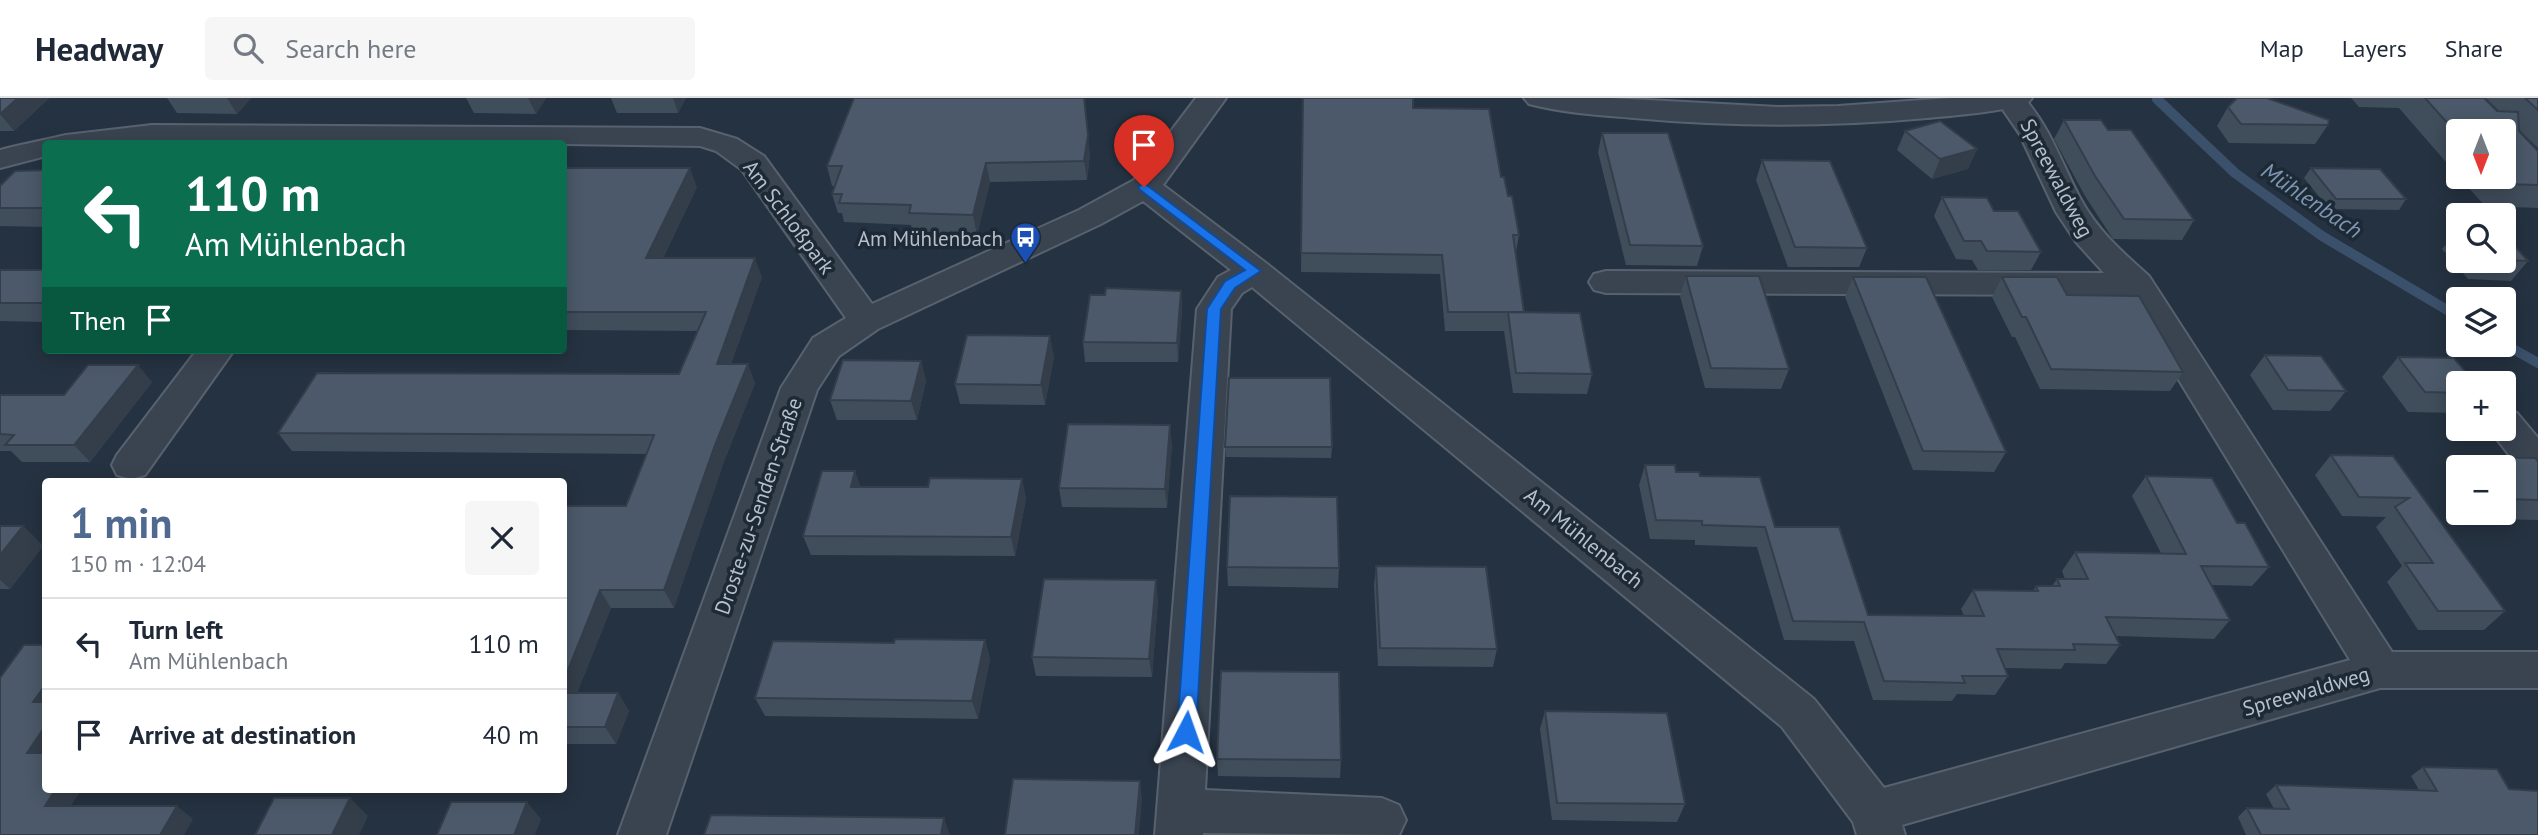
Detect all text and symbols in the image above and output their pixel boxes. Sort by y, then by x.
search box [205,17,695,80]
text: Headway [35,27,163,70]
icon: search [229,29,267,67]
text: Search here [285,32,416,65]
text: Map [2260,33,2304,64]
text: Layers [2342,33,2407,64]
text: Share [2445,33,2503,64]
street label: Spreewaldweg [2014,114,2100,242]
pin [1114,115,1174,187]
north arrow [2446,119,2516,189]
map controls [2446,119,2516,525]
icon: arrive [1125,126,1163,164]
street label: Am Schloßpark [737,155,841,279]
water label: Mühlenbach [2256,156,2368,244]
text: 110 m [185,161,320,225]
icon: left [70,168,161,259]
button: search [2446,203,2516,273]
bus stop icon: Am Mühlenbach [1009,221,1043,265]
text: Am Mühlenbach [185,223,407,265]
place label: Am Mühlenbach [858,225,1003,252]
button: layers [2446,287,2516,357]
icon: arrive [140,301,178,339]
text: Then [70,304,126,337]
button: + [2446,371,2516,441]
street label: Droste-zu-Senden-Straße [708,394,808,618]
button: − [2446,455,2516,525]
street label: Am Mühlenbach [1519,482,1649,594]
text: 1 min [70,495,172,550]
button: close [465,501,539,575]
text: 150 m · 12:04 [70,549,206,578]
text: Turn left [129,613,223,646]
icon: left [70,625,108,663]
text: 110 m [468,627,539,660]
text: Am Mühlenbach [129,646,288,675]
street label: Spreewaldweg [2239,660,2373,722]
position arrow [1149,695,1223,769]
icon: arrive [70,716,108,754]
text: Arrive at destination [129,718,356,751]
text: 40 m [483,718,539,751]

